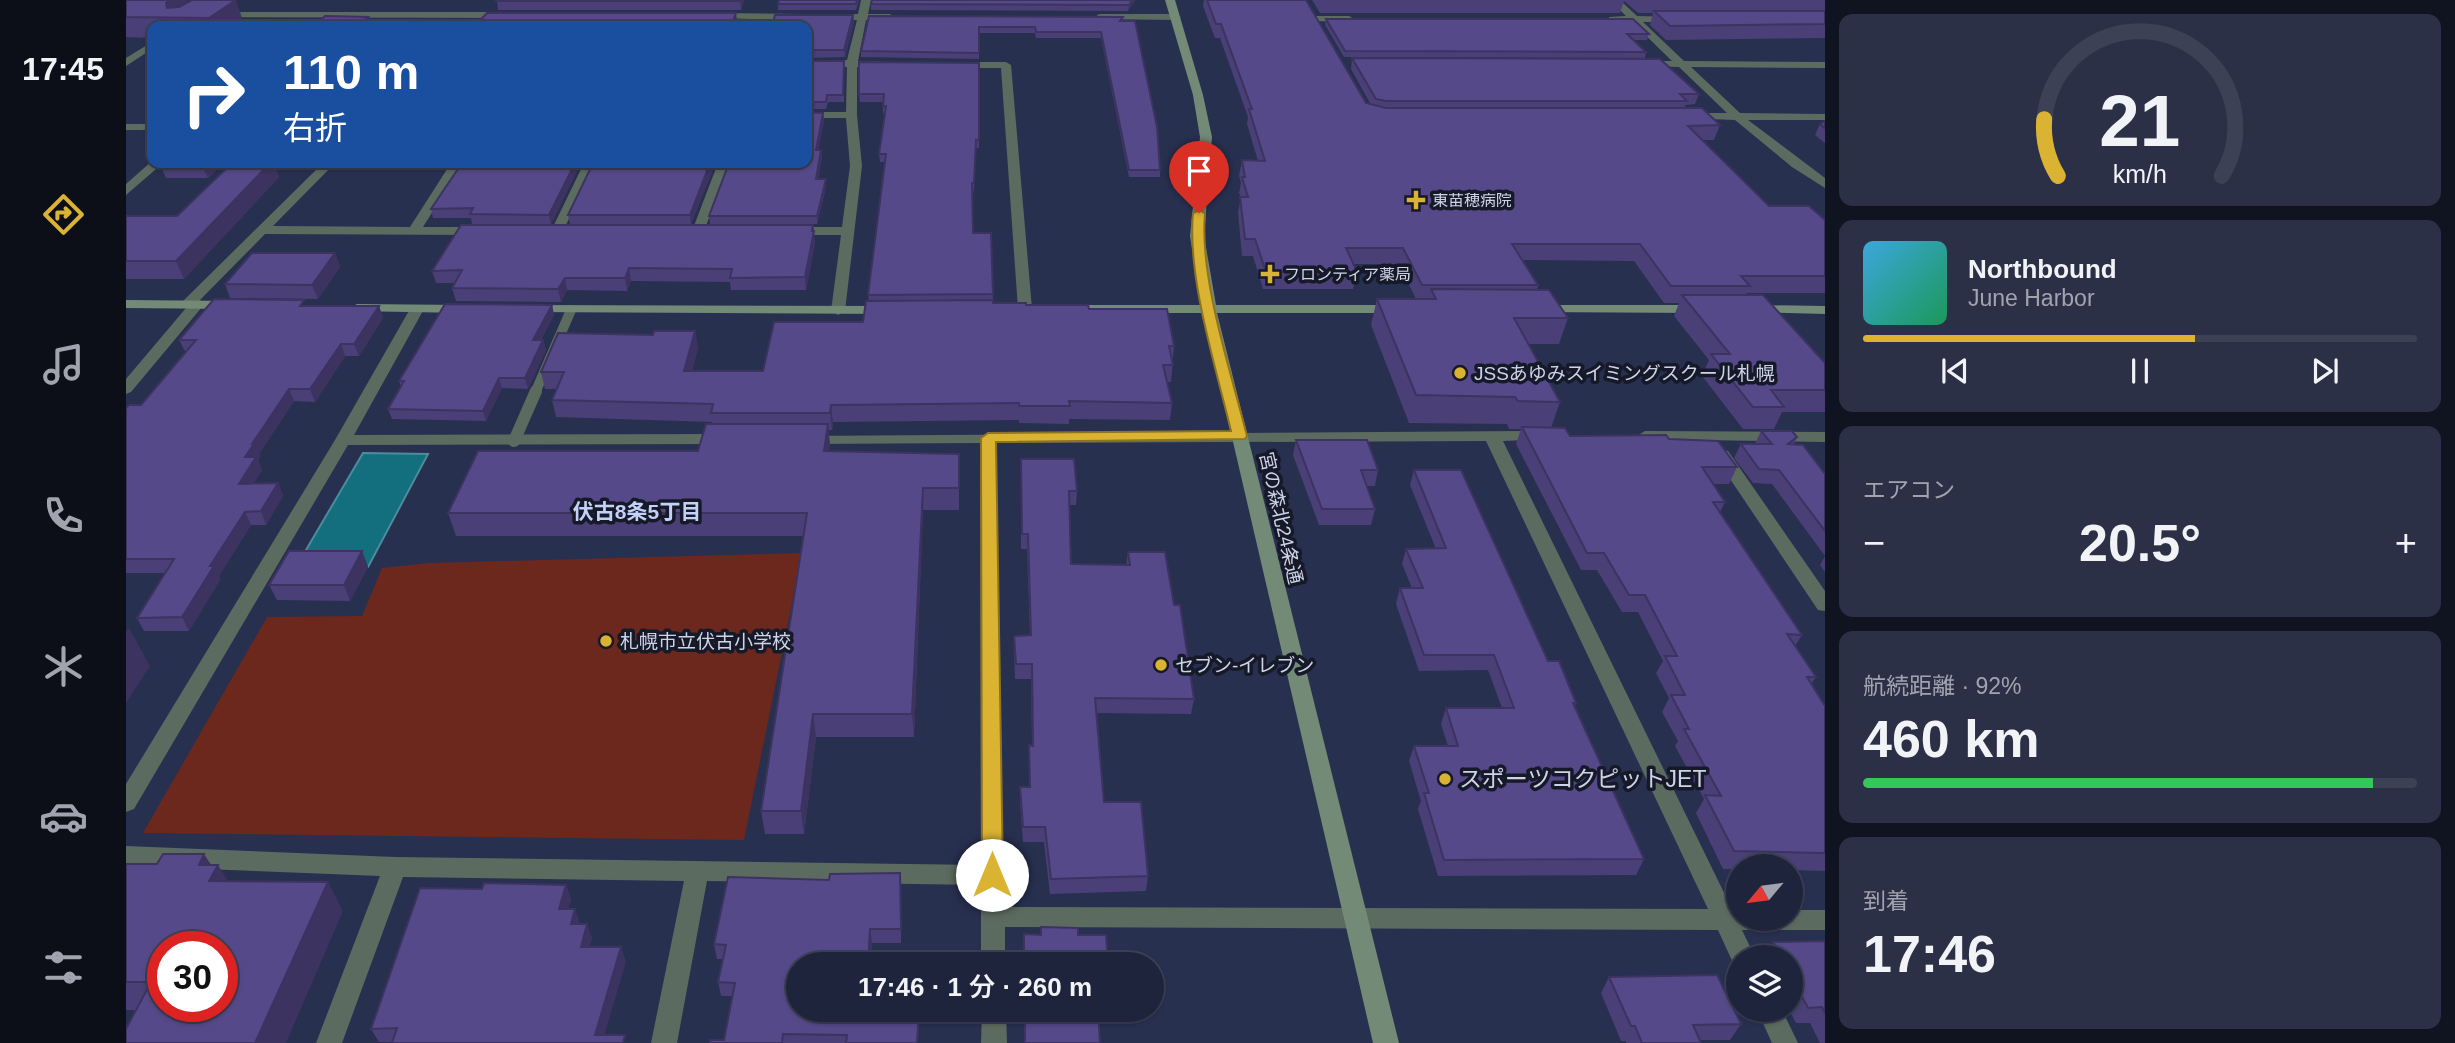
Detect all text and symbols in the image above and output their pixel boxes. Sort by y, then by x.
text: 110 m [283,45,419,99]
icon: right [168,49,259,140]
text: 17:45 [22,51,104,87]
text: 21 [2100,80,2180,161]
text: 右折 [283,110,347,146]
pin [1169,141,1229,213]
icon: arrive [1180,152,1218,190]
text: km/h [2113,160,2167,188]
icon: directions [39,190,88,239]
marker: 東苗穂病院 [1406,190,1426,210]
place label: 東苗穂病院 [1432,192,1512,209]
text: Northbound [1968,254,2117,284]
marker: フロンティア薬局 [1262,266,1278,282]
place label: フロンティア薬局 [1284,266,1411,283]
text: June Harbor [1968,285,2095,311]
icon: music [39,340,88,389]
icon: previous [1936,352,1974,390]
icon: pause [2121,352,2159,390]
icon: next [2306,352,2344,390]
place label: JSSあゆみスイミングスクール札幌 [1474,363,1775,384]
marker: JSSあゆみスイミングスクール札幌 [1452,365,1468,381]
street label: 宮の森北24条通 [1256,450,1306,586]
text: エアコン [1863,477,1955,503]
icon: phone [39,491,88,540]
district label: 伏古8条5丁目 [573,500,701,523]
text: 20.5° [2079,514,2201,572]
text: − [1863,522,1885,564]
text: + [2395,522,2417,564]
place label: 札幌市立伏古小学校 [620,631,791,652]
marker: 札幌市立伏古小学校 [598,633,614,649]
icon: climate [39,642,88,691]
place label: セブン-イレブン [1175,655,1314,676]
marker: セブン-イレブン [1153,657,1169,673]
text: 航続距離 · 92% [1863,673,2021,699]
text: 460 km [1863,710,2039,768]
place label: スポーツコクピットJET [1459,766,1706,792]
marker: スポーツコクピットJET [1437,771,1453,787]
icon: car [39,792,88,841]
position arrow [955,838,1029,912]
north arrow [1726,854,1802,931]
map controls [1726,854,1803,1022]
text: 到着 [1863,888,1909,914]
text: 17:46 [1863,925,1996,983]
speed limit sign: 30 [147,931,238,1022]
icon: filters [39,943,88,992]
button: layers [1726,945,1803,1022]
text: 17:46 · 1 分 · 260 m [858,972,1092,1002]

